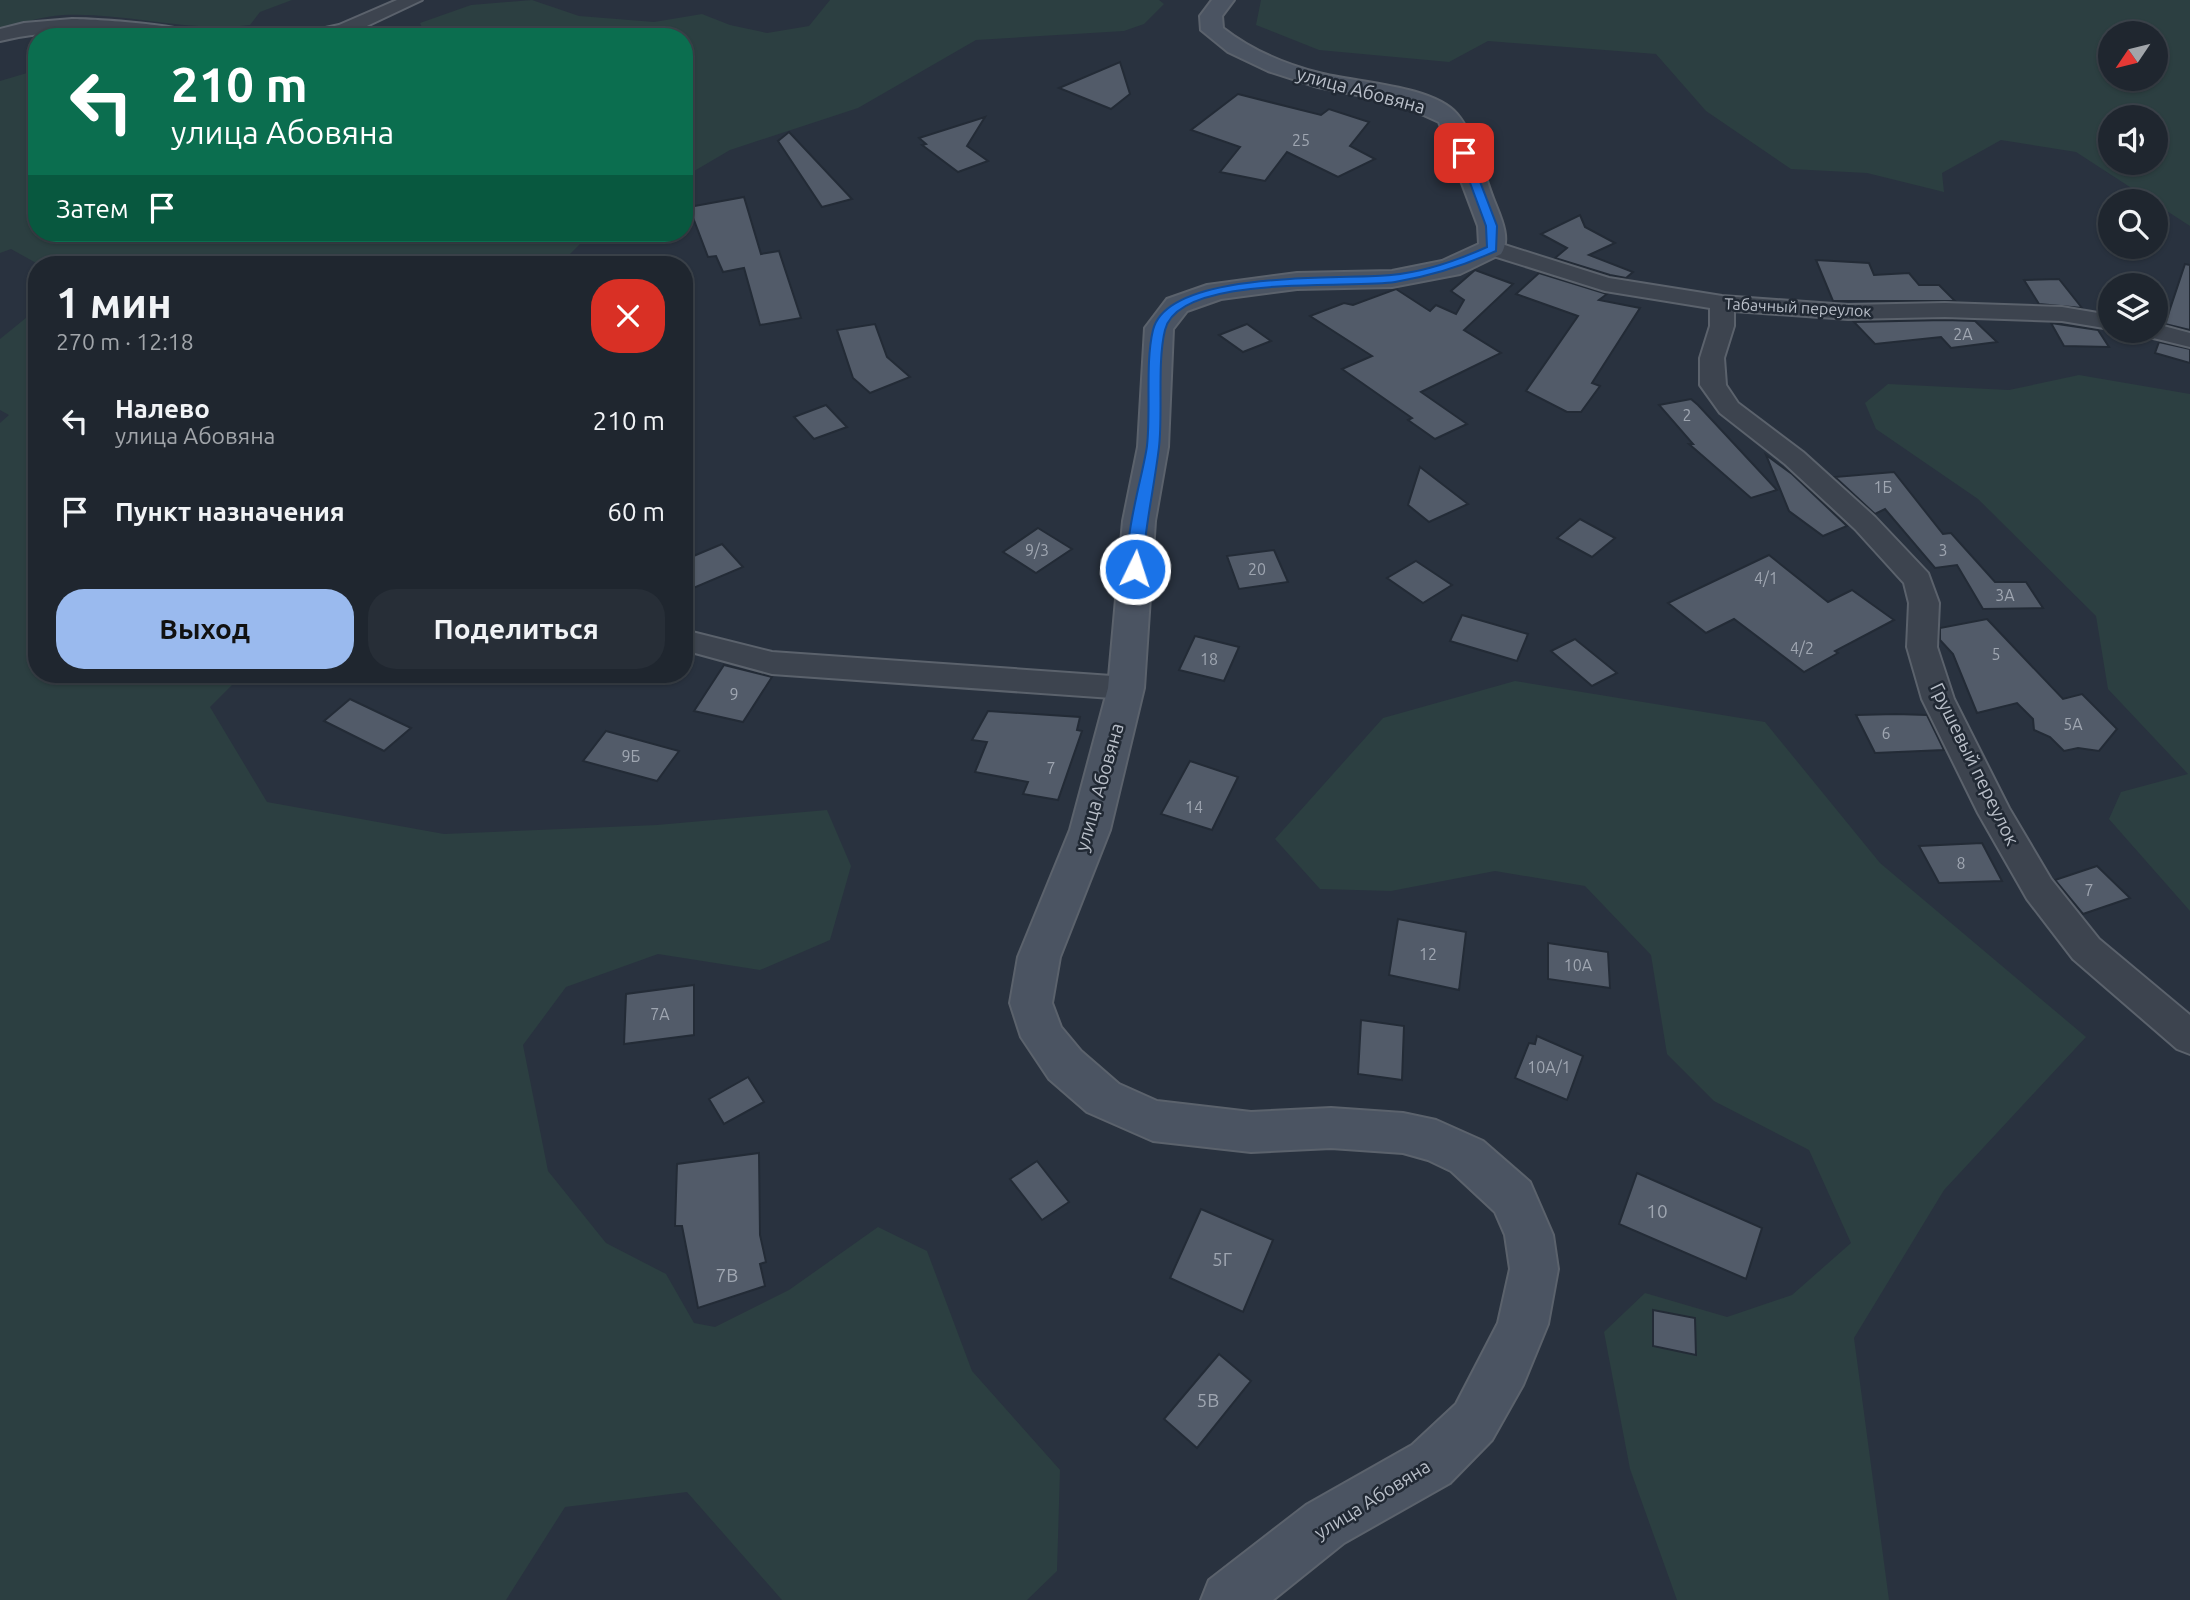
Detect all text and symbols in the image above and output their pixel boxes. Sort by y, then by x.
north arrow [2098,21,2168,91]
map controls [2098,21,2168,343]
icon: left [56,56,147,147]
text: 210 m [171,56,308,111]
street label: улица Абовяна [1294,62,1428,118]
button: sound [2098,105,2168,175]
text: улица Абовяна [171,114,394,150]
pin [1434,123,1494,183]
house number: 25 [1292,131,1310,149]
icon: arrive [1445,134,1483,172]
icon: arrive [143,189,181,227]
button: search [2098,189,2168,259]
text: Затем [56,194,129,223]
button: layers [2098,273,2168,343]
text: 1 мин [56,279,172,326]
button: close [591,279,665,353]
street label: Табачный переулок [1724,294,1872,320]
house number: 2А [1953,325,1973,343]
text: 270 m · 12:18 [56,329,194,354]
text: Налево [115,394,210,423]
icon: left [56,402,94,440]
text: 210 m [593,406,665,435]
house number: 2 [1682,406,1692,424]
text: улица Абовяна [115,423,275,448]
house number: 1Б [1874,478,1893,496]
icon: arrive [56,493,94,531]
text: Пункт назначения [115,497,345,526]
text: 60 m [607,497,665,526]
position arrow [1098,532,1172,606]
house number: 9/3 [1025,541,1049,559]
house number: 3 [1938,541,1948,559]
house number: 20 [1248,560,1266,578]
house number: 4/1 [1754,569,1778,587]
house number: 3А [1995,586,2015,604]
button: Выход [56,589,354,669]
button: Поделиться [368,589,665,669]
house number: 4/2 [1790,639,1814,657]
house number: 5 [1991,645,2001,663]
house number: 18 [1200,650,1218,668]
street label: Грушевый переулок [1926,679,2024,849]
house number: 9 [729,685,739,703]
house number: 5А [2063,715,2083,733]
street label: улица Абовяна [1070,720,1128,854]
house number: 6 [1881,724,1891,742]
house number: 9Б [622,747,641,765]
house number: 7 [1046,759,1056,777]
house number: 14 [1185,798,1203,816]
house number: 8 [1956,854,1966,872]
house number: 7 [2084,881,2094,899]
house number: 12 [1419,945,1437,963]
house number: 10А [1564,956,1593,974]
house number: 7А [650,1005,670,1023]
house number: 10А/1 [1527,1058,1571,1076]
house number: 10 [1646,1200,1668,1222]
house number: 5Г [1212,1248,1232,1270]
house number: 7В [716,1264,738,1286]
house number: 5В [1197,1389,1219,1411]
street label: улица Абовяна [1310,1455,1434,1543]

